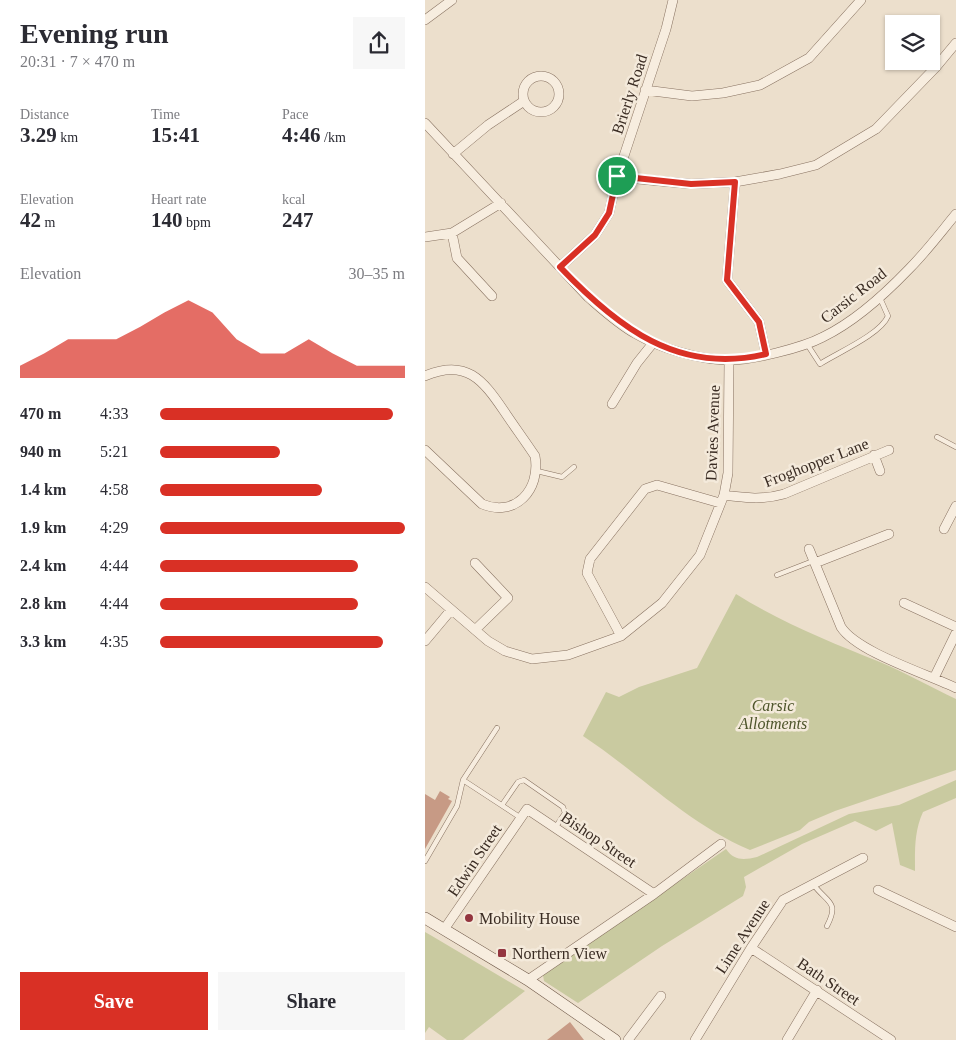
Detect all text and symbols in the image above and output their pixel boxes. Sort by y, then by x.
map controls [885,15,940,70]
button: layers [885,15,940,70]
button: share [353,17,405,69]
text: Evening run [20,18,169,49]
street label: Brierly Road [609,52,651,137]
text: 20:31 · 7 × 470 m [20,53,135,70]
text: Distance [20,107,69,122]
text: Time [151,107,180,122]
text: Pace [282,107,308,122]
text: 3.29 [20,123,57,147]
text: 15:41 [151,123,200,147]
text: 4:46 [282,123,321,147]
text: km [57,130,78,145]
text: /km [321,130,346,145]
pin [596,155,638,197]
icon: arrive [603,162,631,190]
text: Elevation [20,192,74,207]
text: Heart rate [151,192,207,207]
text: kcal [282,192,305,207]
text: 42 [20,208,41,232]
text: 140 [151,208,183,232]
text: 247 [282,208,314,232]
text: m [41,215,55,230]
text: bpm [183,215,211,230]
street label: Carsic Road [817,264,890,326]
text: Elevation [20,265,81,282]
text: 30–35 m [349,265,405,282]
street label: Davies Avenue [702,385,723,481]
text: 470 m [20,405,61,422]
text: 4:33 [100,405,128,422]
street label: Froghopper Lane [761,435,871,491]
text: 940 m [20,443,61,460]
text: 5:21 [100,443,128,460]
text: 1.4 km [20,481,66,498]
text: 4:58 [100,481,128,498]
text: 1.9 km [20,519,66,536]
text: 4:29 [100,519,128,536]
text: 2.4 km [20,557,66,574]
text: 4:44 [100,557,128,574]
text: 2.8 km [20,595,66,612]
text: 4:44 [100,595,128,612]
text: 3.3 km [20,633,66,650]
text: 4:35 [100,633,128,650]
park label: Carsic Allotments [738,697,807,732]
street label: Bishop Street [557,808,640,872]
street label: Edwin Street [444,821,505,899]
street label: Lime Avenue [712,896,773,977]
place label: Mobility House [479,910,580,928]
marker: Mobility House [463,912,475,924]
place label: Northern View [512,945,608,962]
marker: Northern View [496,947,508,959]
street label: Bath Street [794,954,864,1009]
button: Save [20,972,208,1030]
button: Share [218,972,405,1030]

